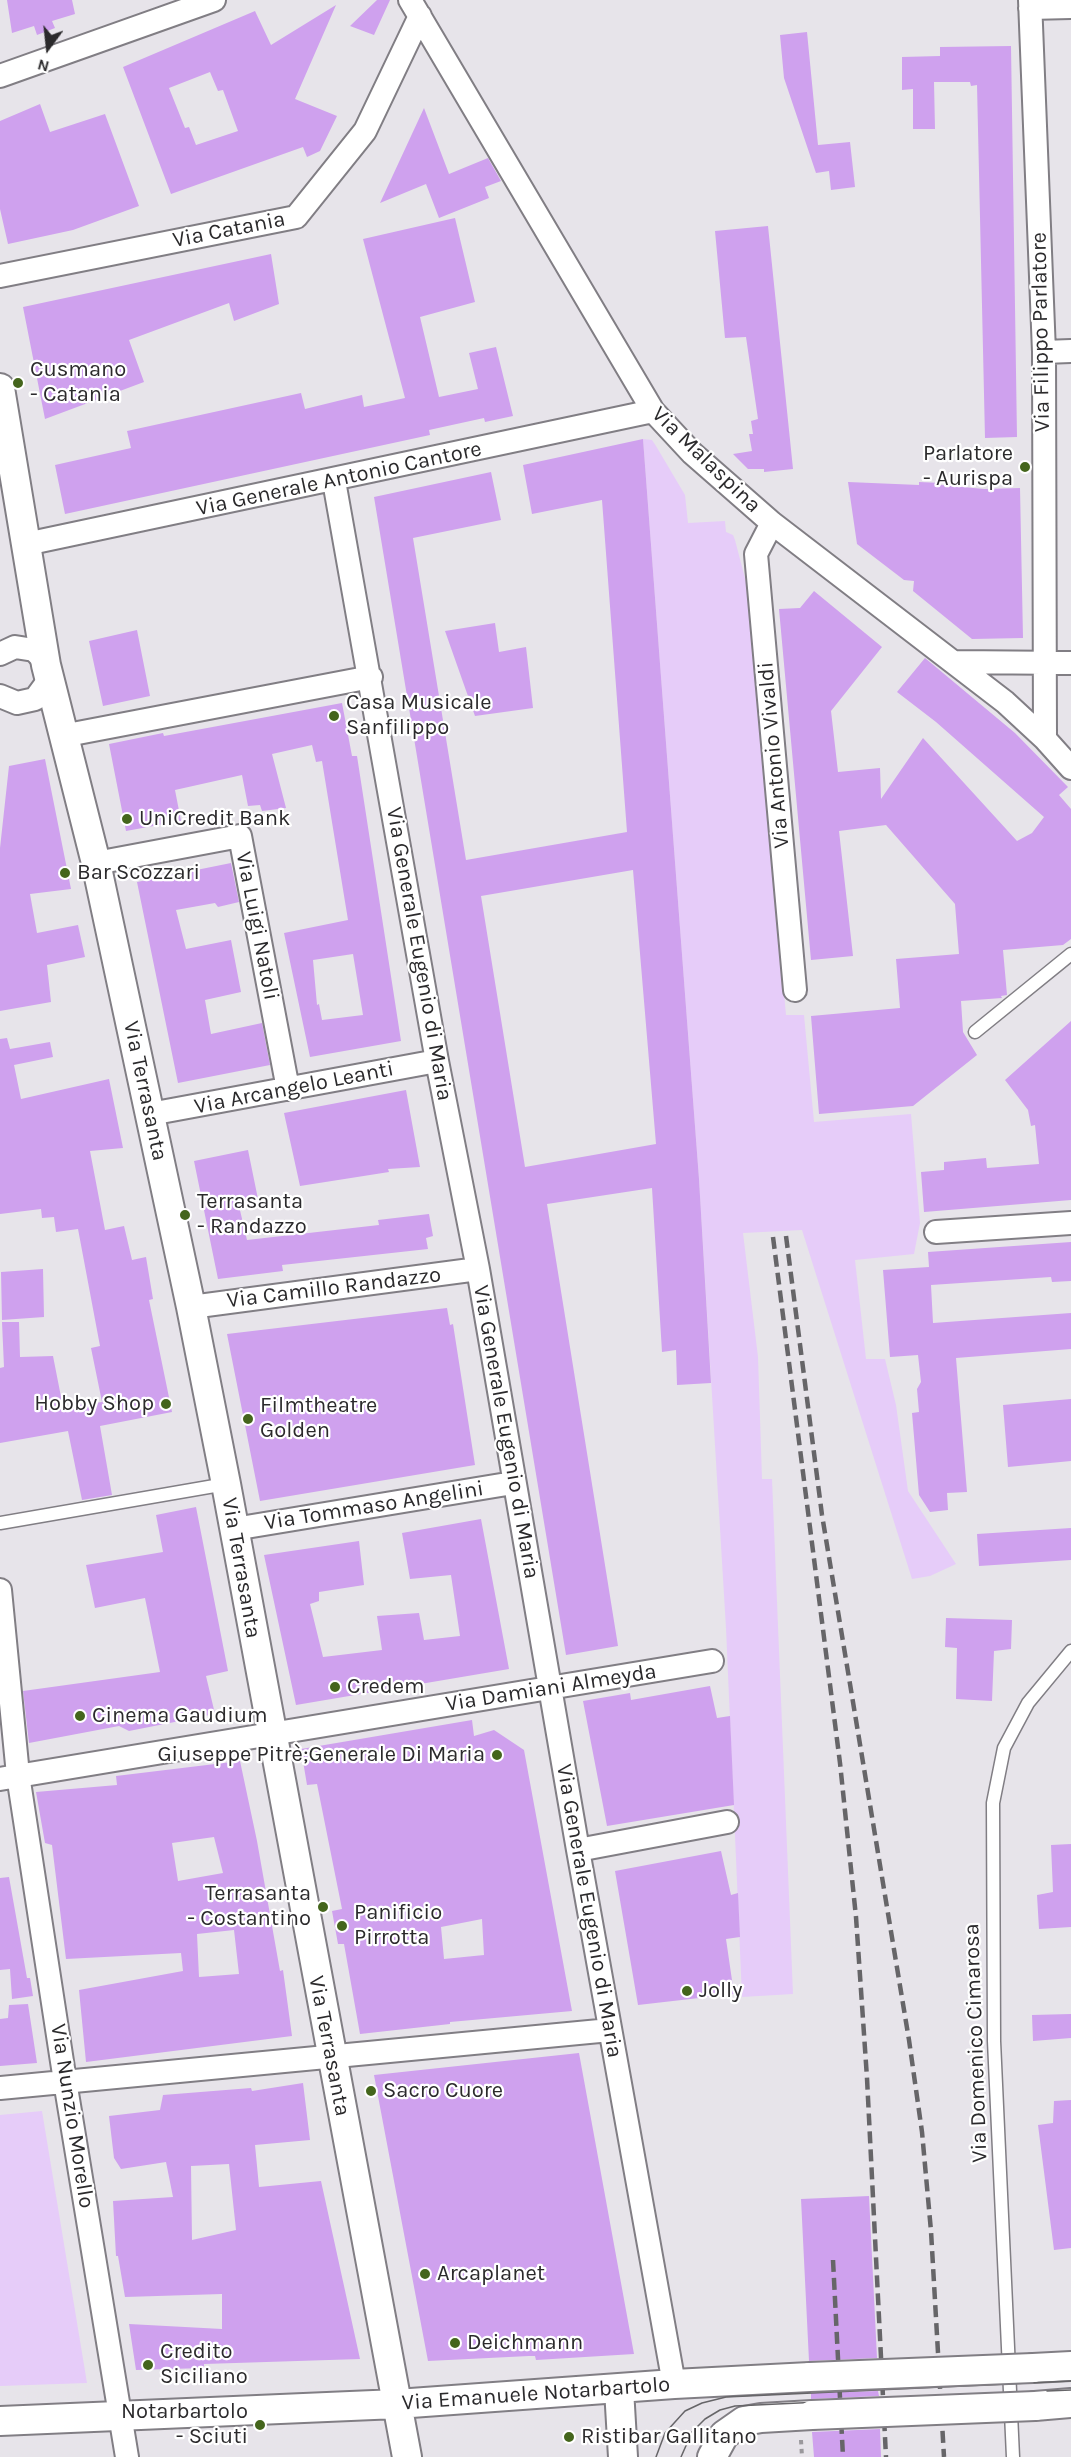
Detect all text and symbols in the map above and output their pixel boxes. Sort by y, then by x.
north arrow [18,18,78,78]
text: N [35,55,51,77]
street label: Via Catania [170,206,288,254]
street label: Via Filippo Parlatore [1026,232,1056,432]
place label: Cusmano - Catania [30,357,126,408]
marker: Cusmano - Catania [11,376,25,390]
street label: Via Malaspina [646,401,766,519]
street label: Via Generale Antonio Cantore [194,436,484,522]
place label: Parlatore - Aurispa [923,441,1013,493]
marker: Parlatore - Aurispa [1018,460,1032,474]
street label: Via Antonio Vivaldi [753,661,795,849]
place label: Casa Musicale Sanfilippo [346,690,491,742]
marker: Casa Musicale Sanfilippo [327,709,341,723]
street label: Via Generale Eugenio di Maria [380,805,458,1103]
place label: UniCredit Bank [139,806,290,832]
marker: UniCredit Bank [120,812,134,826]
street label: Via Luigi Natoli [230,849,284,1003]
place label: Bar Scozzari [77,860,200,886]
marker: Bar Scozzari [58,866,72,880]
street label: Via Terrasanta [117,1019,173,1163]
street label: Via Arcangelo Leanti [192,1056,396,1120]
place label: Terrasanta - Randazzo [197,1189,307,1240]
marker: Terrasanta - Randazzo [178,1208,192,1222]
street label: Via Camillo Randazzo [225,1262,443,1314]
street label: Via Generale Eugenio di Maria [467,1283,545,1581]
place label: Hobby Shop [34,1391,154,1417]
place label: Filmtheatre Golden [260,1393,377,1444]
marker: Hobby Shop [159,1397,173,1411]
marker: Filmtheatre Golden [241,1412,255,1426]
street label: Via Tommaso Angelini [262,1476,486,1536]
street label: Via Terrasanta [216,1496,266,1640]
street label: Via Damiani Almeyda [444,1658,658,1718]
place label: Credem [347,1674,425,1700]
marker: Credem [328,1680,342,1694]
place label: Cinema Gaudium [92,1703,268,1729]
marker: Cinema Gaudium [73,1709,87,1723]
place label: Giuseppe Pitrè;Generale Di Maria [157,1742,485,1768]
marker: Giuseppe Pitrè;Generale Di Maria [490,1748,504,1762]
street label: Via Generale Eugenio di Maria [550,1762,628,2060]
place label: Terrasanta - Costantino [187,1881,311,1933]
marker: Terrasanta - Costantino [316,1900,330,1914]
place label: Panificio Pirrotta [354,1900,442,1952]
marker: Panificio Pirrotta [335,1919,349,1933]
street label: Via Domenico Cimarosa [959,1923,993,2163]
street label: Via Terrasanta [302,1974,356,2118]
place label: Jolly [699,1978,742,2004]
marker: Jolly [680,1984,694,1998]
street label: Via Nunzio Morello [44,2022,100,2210]
place label: Sacro Cuore [383,2078,503,2104]
marker: Sacro Cuore [364,2084,378,2098]
place label: Arcaplanet [437,2261,545,2287]
marker: Arcaplanet [418,2267,432,2281]
place label: Deichmann [467,2330,583,2356]
marker: Deichmann [448,2336,462,2350]
place label: Credito Siciliano [160,2339,248,2390]
marker: Credito Siciliano [141,2358,155,2372]
street label: Via Emanuele Notarbartolo [401,2371,671,2417]
place label: Notarbartolo - Sciuti [121,2399,248,2450]
marker: Notarbartolo - Sciuti [253,2418,267,2432]
place label: Ristibar Gallitano [581,2424,757,2450]
marker: Ristibar Gallitano [562,2430,576,2444]

